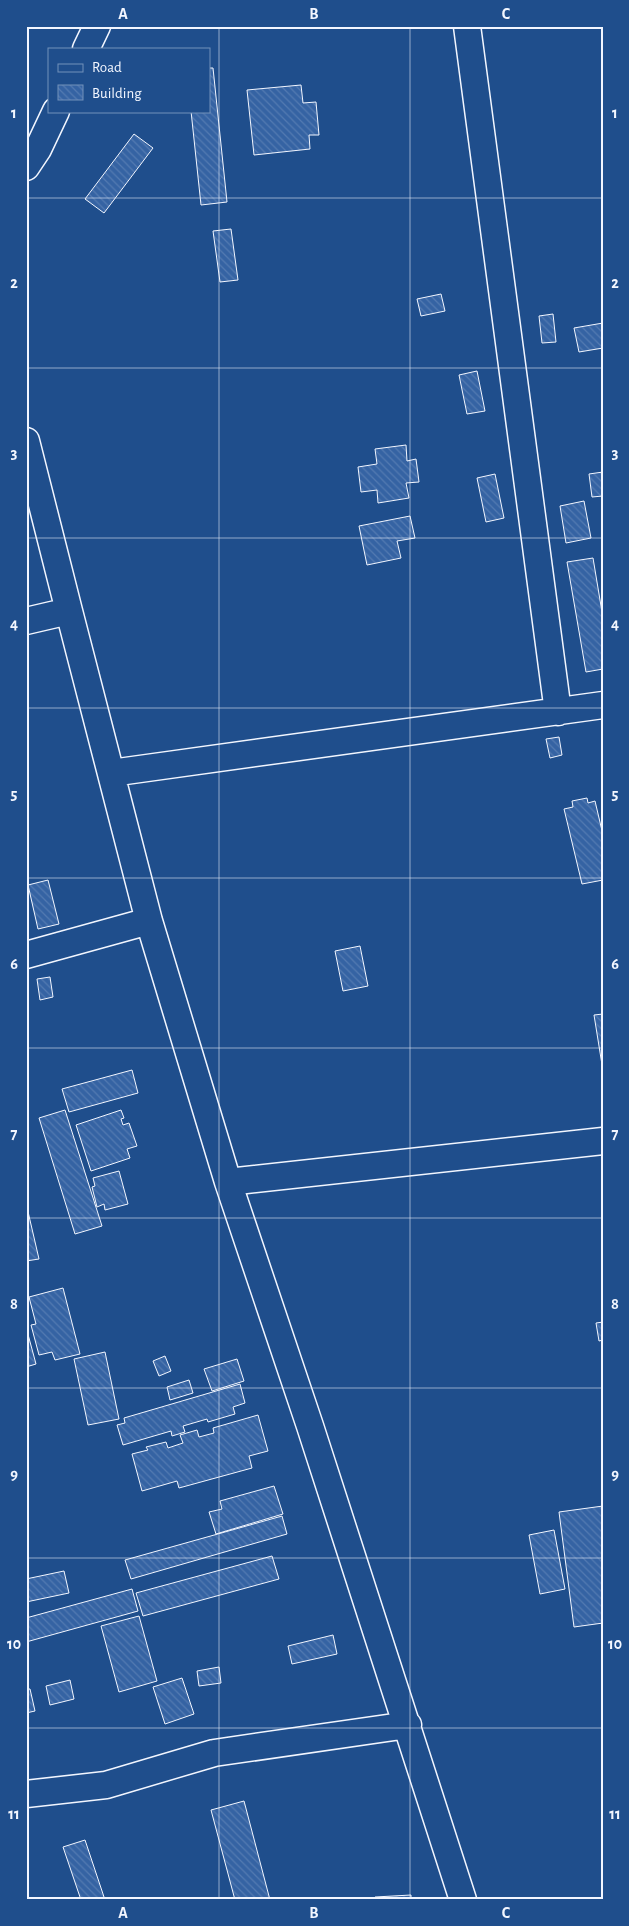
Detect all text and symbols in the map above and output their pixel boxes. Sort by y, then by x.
text: A [118,6,128,22]
text: B [309,6,319,22]
text: C [502,6,511,22]
legend [48,48,210,112]
text: Road [92,60,122,75]
text: Building [92,86,142,101]
text: 1 [11,105,17,121]
text: 1 [612,105,618,121]
text: 2 [10,275,18,291]
text: 2 [611,275,619,291]
text: 3 [11,445,18,461]
text: 3 [612,445,619,461]
text: 4 [10,616,18,632]
text: 4 [611,616,619,632]
text: 5 [11,786,18,802]
text: 5 [612,786,619,802]
text: 6 [10,956,18,972]
text: 6 [611,956,619,972]
text: 7 [11,1126,18,1142]
text: 7 [612,1126,619,1142]
text: 8 [10,1296,18,1312]
text: 8 [611,1296,619,1312]
text: 9 [10,1466,18,1482]
text: 9 [611,1466,619,1482]
text: 10 [7,1636,21,1652]
text: 10 [608,1636,622,1652]
text: 11 [8,1806,20,1822]
text: 11 [609,1806,621,1822]
text: A [118,1905,128,1921]
text: B [309,1905,319,1921]
text: C [502,1905,511,1921]

